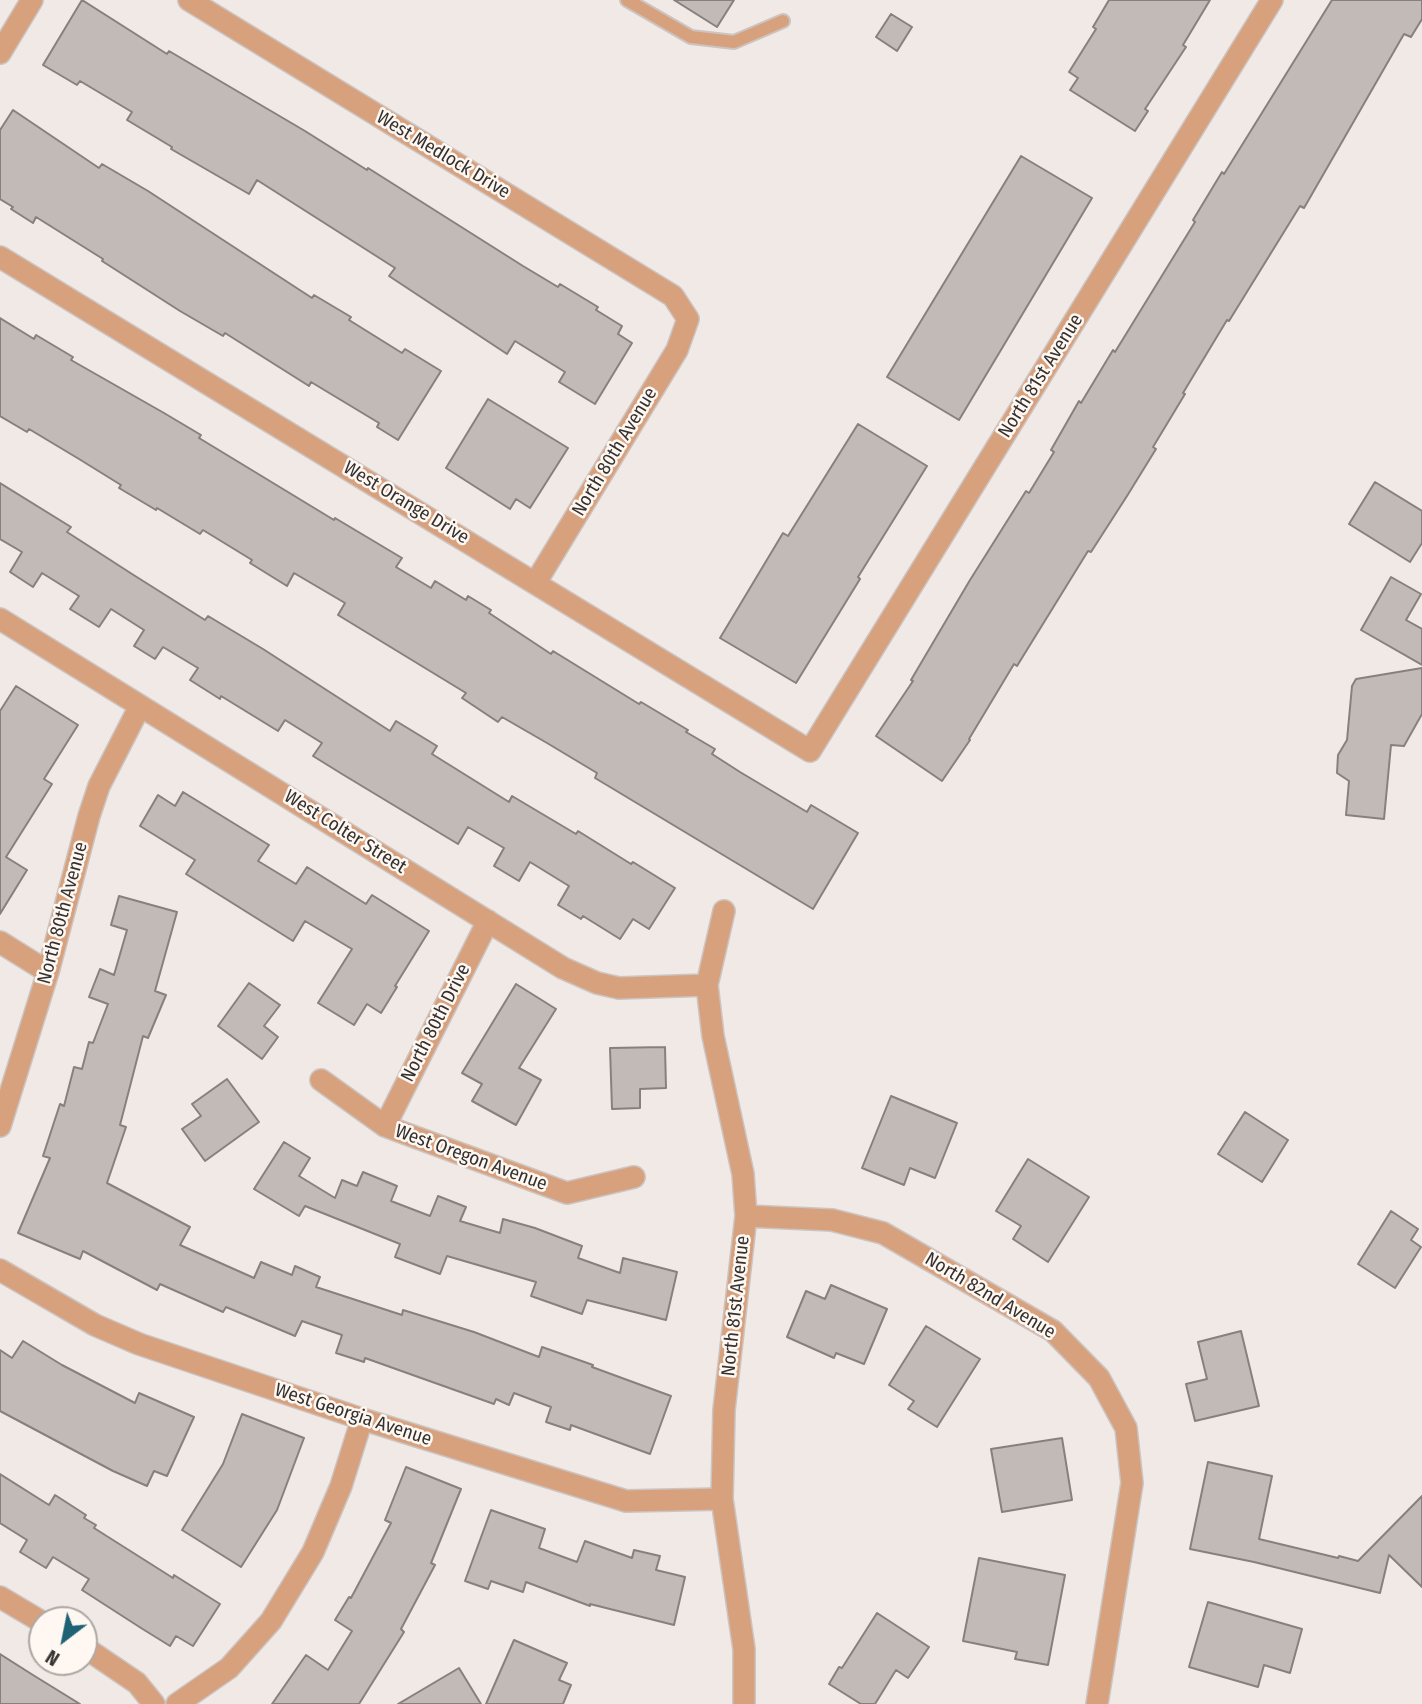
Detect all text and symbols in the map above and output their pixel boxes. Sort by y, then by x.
street label: West Medlock Drive [372,106,514,204]
street label: North 81st Avenue [994,310,1088,442]
street label: North 80th Avenue [568,384,662,520]
street label: West Orange Drive [339,457,473,549]
street label: West Colter Street [280,785,410,879]
street label: North 80th Avenue [33,840,93,986]
street label: North 80th Drive [397,960,475,1086]
street label: West Oregon Avenue [392,1120,550,1196]
street label: North 81st Avenue [717,1235,755,1377]
street label: North 82nd Avenue [921,1248,1059,1344]
street label: West Georgia Avenue [272,1379,434,1451]
north arrow [28,1606,98,1676]
text: N [42,1645,64,1670]

